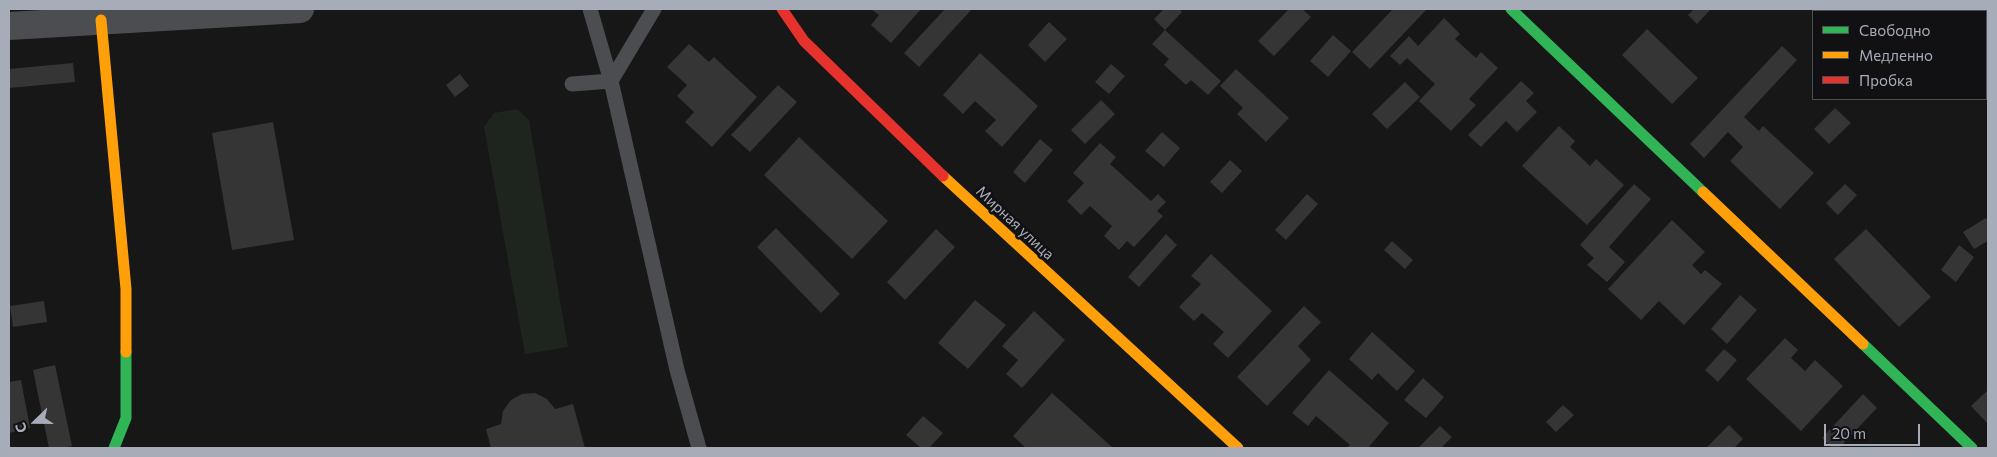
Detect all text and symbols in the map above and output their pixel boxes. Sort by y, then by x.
legend [1812,10,1987,100]
text: Свободно [1859,21,1930,39]
text: Медленно [1859,46,1933,64]
text: Пробка [1859,71,1913,89]
street label: Мирная улица [972,182,1058,264]
north arrow [10,397,60,447]
scale bar [1827,414,1923,446]
text: С [11,420,30,435]
text: 20 m [1832,424,1866,442]

